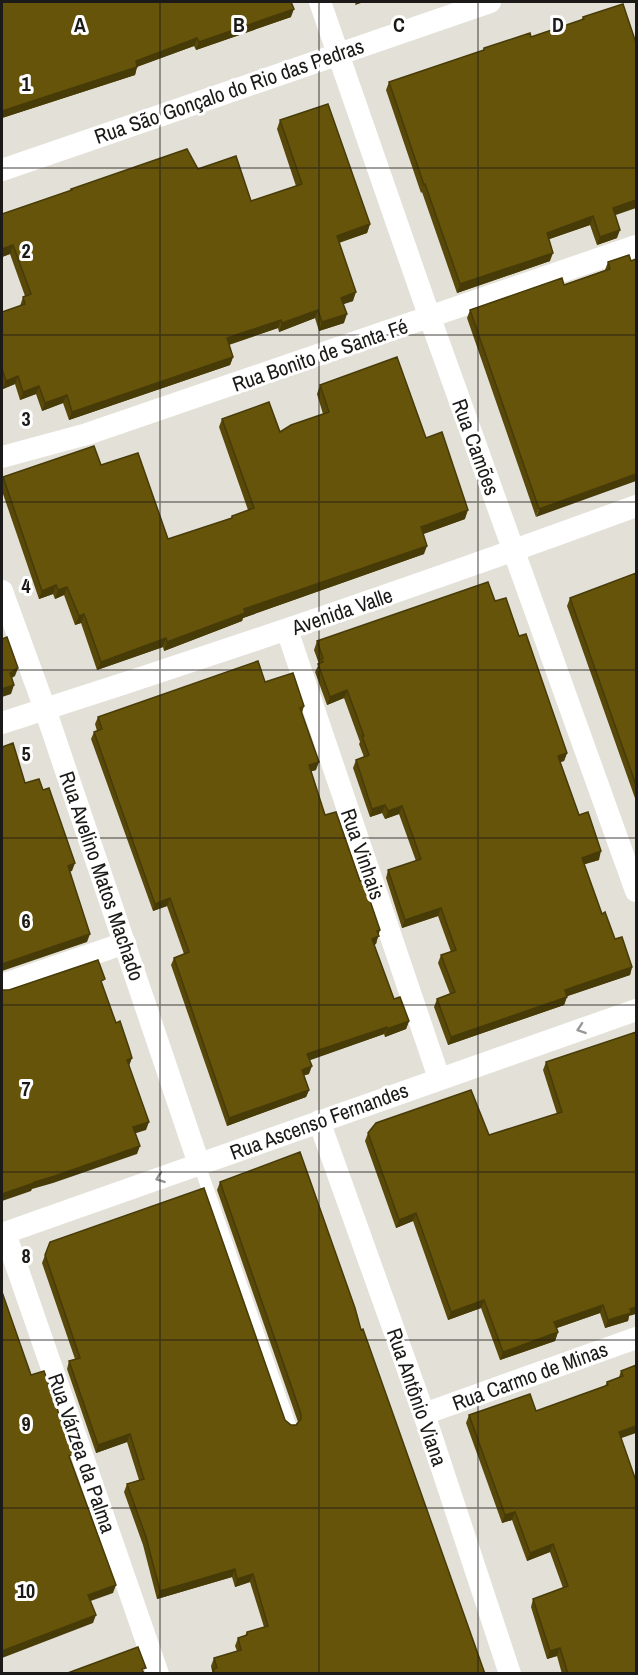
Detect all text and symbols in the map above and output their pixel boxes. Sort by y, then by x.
text: A [74,11,86,38]
text: B [233,11,245,38]
text: C [393,11,405,38]
text: D [552,11,564,38]
street label: Rua São Gonçalo do Rio das Pedras [90,31,368,151]
text: 1 [21,70,31,97]
text: 2 [21,237,31,264]
street label: Rua Bonito de Santa Fé [228,311,412,399]
street label: Rua Camões [445,395,507,499]
text: 3 [21,405,31,432]
text: 4 [21,572,31,599]
street label: Avenida Valle [287,580,396,642]
text: 5 [21,740,31,767]
street label: Rua Avelino Matos Machado [52,767,152,985]
street label: Rua Vinhais [334,805,392,903]
text: 6 [21,907,31,934]
one-way arrow [576,1021,587,1034]
text: 7 [21,1075,31,1102]
street label: Rua Ascenso Fernandes [226,1075,412,1167]
one-way arrow [155,1170,166,1183]
text: 8 [21,1242,31,1269]
street label: Rua Antônio Viana [380,1324,454,1470]
street label: Rua Carmo de Minas [448,1334,612,1418]
street label: Rua Várzea da Palma [41,1369,123,1537]
text: 9 [21,1410,31,1437]
text: 10 [17,1577,35,1604]

